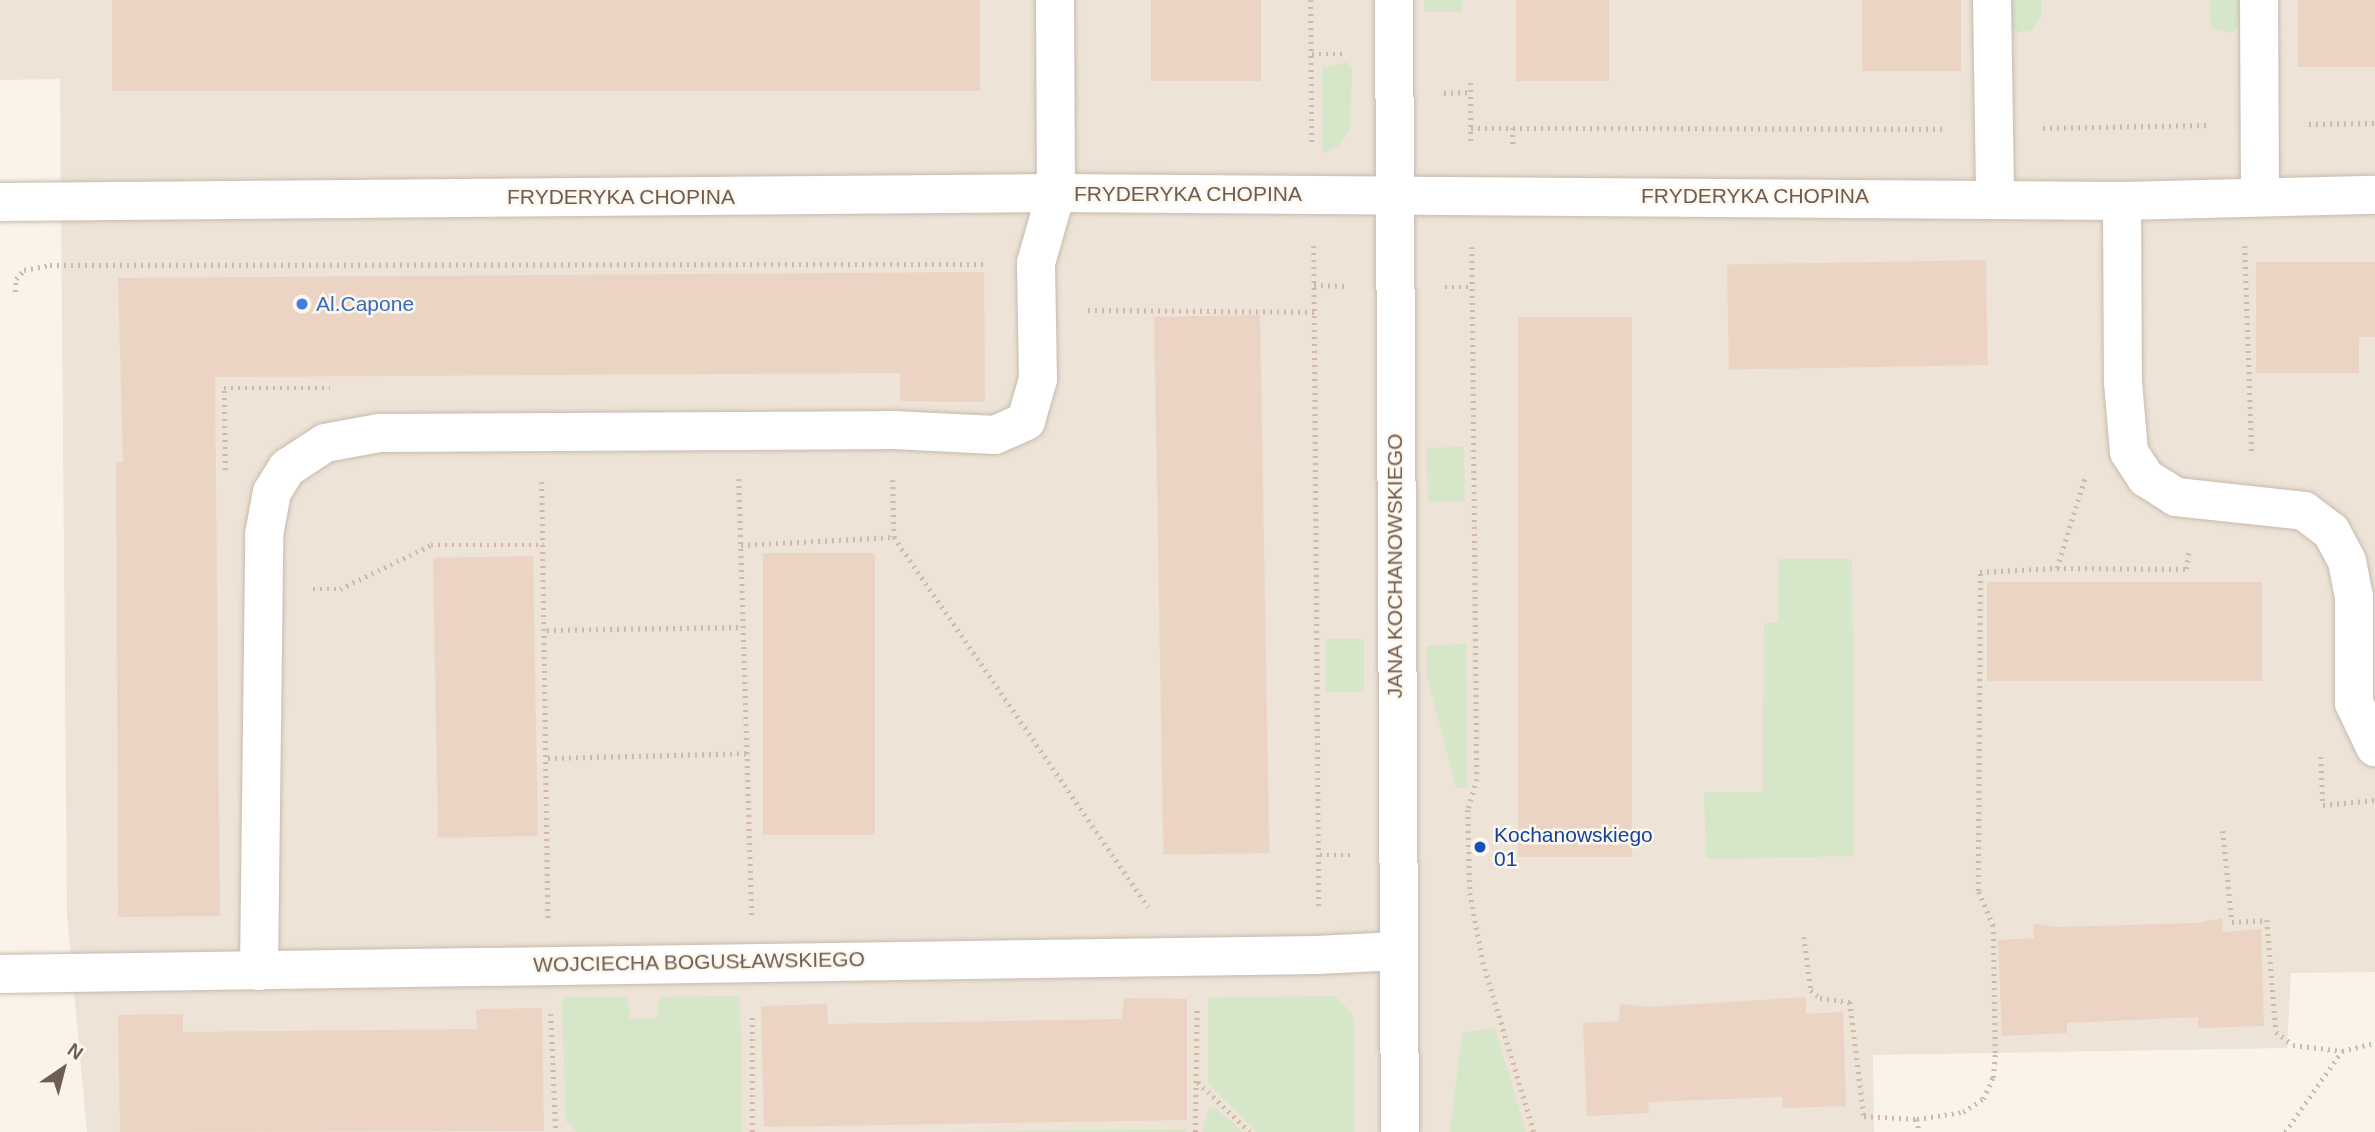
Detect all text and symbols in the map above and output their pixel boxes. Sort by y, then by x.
street label: FRYDERYKA CHOPINA [1073,181,1303,207]
street label: FRYDERYKA CHOPINA [1640,183,1870,209]
street label: FRYDERYKA CHOPINA [506,184,736,210]
place label: Al.Capone [316,291,414,317]
marker: Al.Capone [294,296,310,312]
street label: JANA KOCHANOWSKIEGO [1382,433,1408,699]
place label: Kochanowskiego 01 [1494,822,1653,872]
marker: Kochanowskiego 01 [1472,839,1488,855]
street label: WOJCIECHA BOGUSŁAWSKIEGO [532,946,866,978]
north arrow [28,1034,98,1104]
text: N [64,1039,87,1064]

